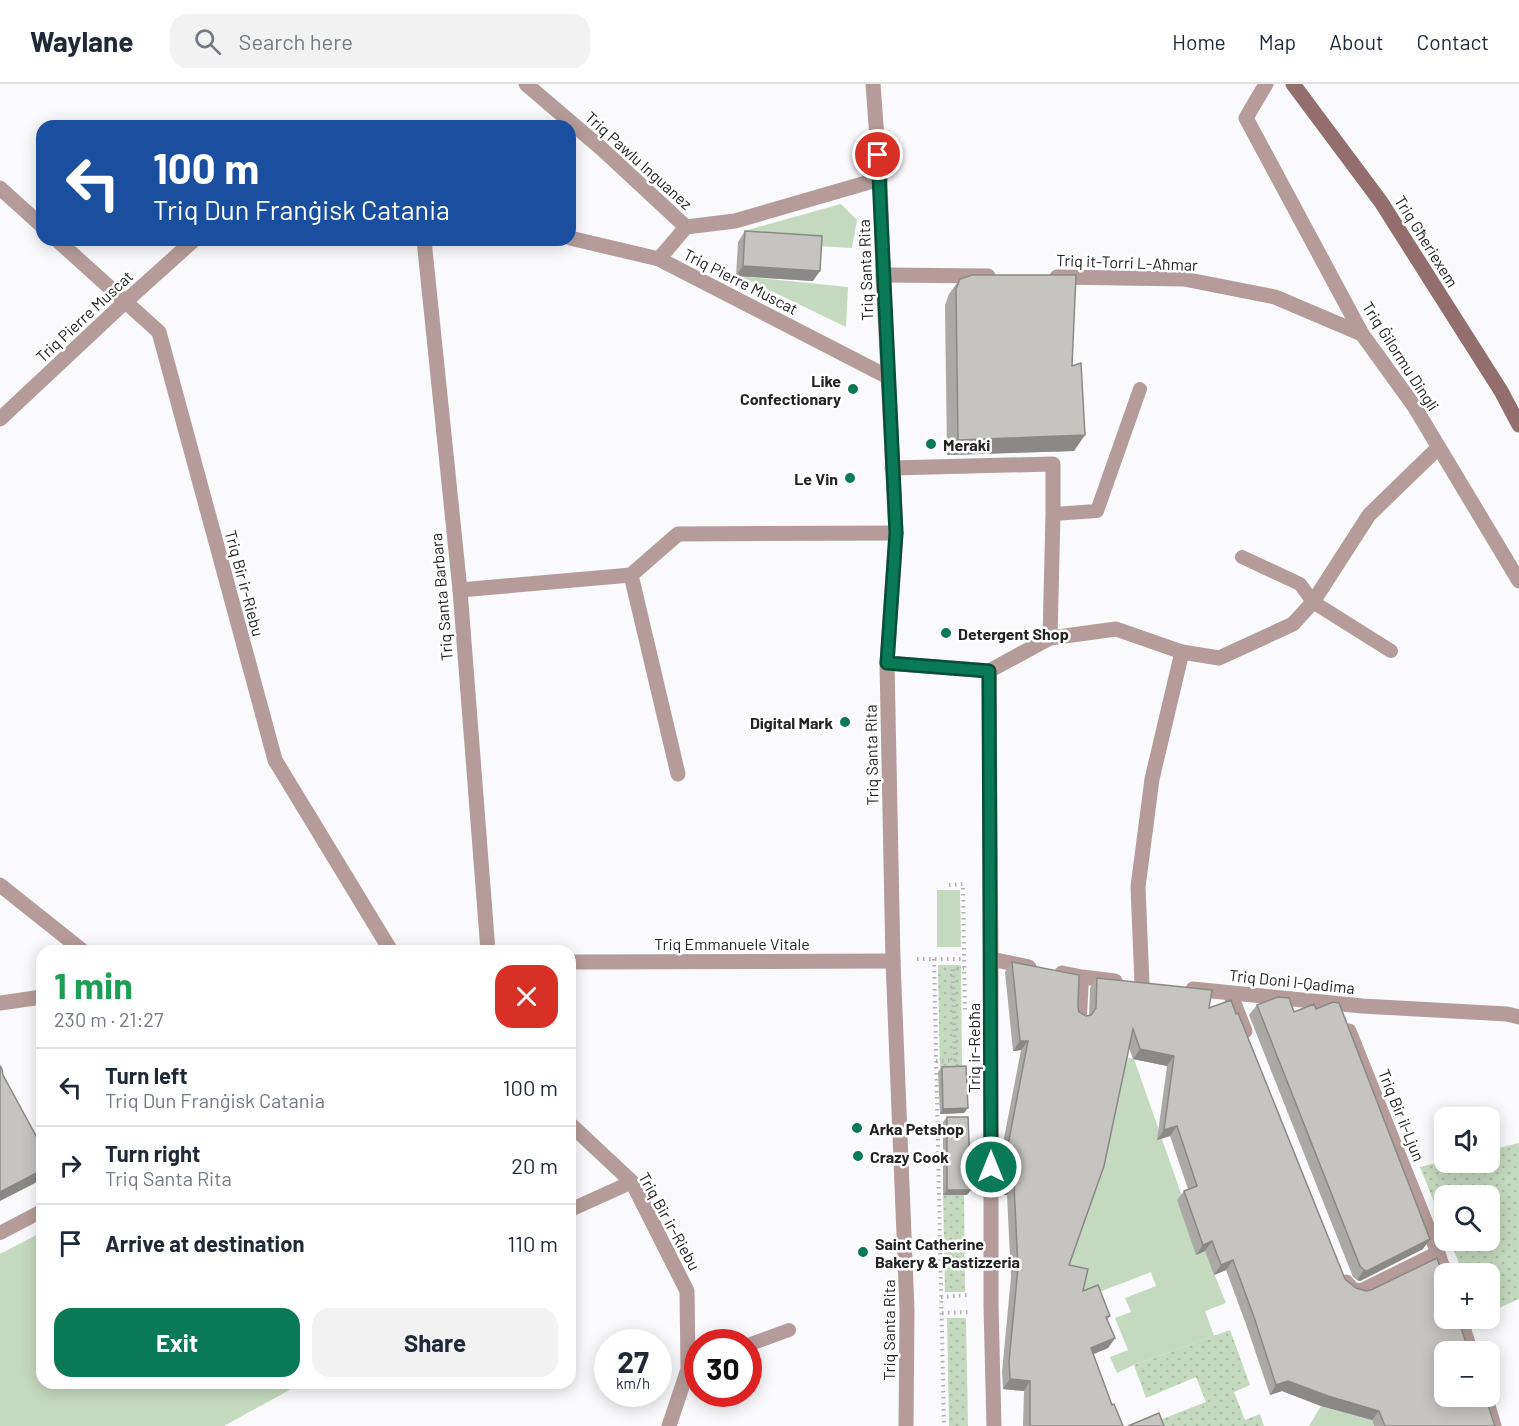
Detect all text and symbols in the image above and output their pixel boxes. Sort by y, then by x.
search box [170,14,590,68]
text: Waylane [30,24,134,58]
icon: search [191,25,224,58]
text: Search here [239,28,353,54]
text: Home [1172,29,1226,54]
text: Map [1259,29,1296,54]
text: About [1329,29,1384,54]
text: Contact [1417,29,1489,54]
street label: Triq Pawlu Inguanez [582,107,696,213]
pin [852,129,903,180]
icon: arrive [861,138,894,171]
text: 100 m [153,142,259,192]
icon: left [54,144,132,222]
street label: Triq Għeriexem [1391,192,1463,290]
text: Triq Dun Franġisk Catania [153,193,450,225]
street label: Triq Santa Rita [854,219,876,321]
street label: Triq Pierre Muscat [681,244,801,318]
street label: Triq it-Torri L-Aħmar [1056,250,1198,274]
street label: Triq Pierre Muscat [32,266,136,366]
street label: Triq Ġilormu Dingli [1359,298,1443,414]
place label: Like Confectionary [740,371,841,408]
marker: Like Confectionary [846,382,860,396]
place label: Meraki [943,435,990,454]
marker: Meraki [924,437,938,451]
place label: Le Vin [794,469,838,488]
marker: Le Vin [843,471,857,485]
street label: Triq Bir ir-Riebu [222,528,268,638]
street label: Triq Santa Barbara [426,532,456,662]
place label: Detergent Shop [958,624,1069,643]
marker: Detergent Shop [939,626,953,640]
street label: Triq Santa Rita [861,704,881,806]
place label: Digital Mark [750,713,833,732]
marker: Digital Mark [838,715,852,729]
street label: Triq Emmanuele Vitale [654,934,810,953]
text: 1 min [54,963,133,1006]
button: close [495,965,558,1028]
street label: Triq Doni l-Qadima [1228,965,1356,997]
street label: Triq ir-Rebħa [964,1003,983,1093]
text: 230 m · 21:27 [54,1007,163,1031]
text: Turn left [105,1062,188,1088]
street label: Triq Bir il-Ljun [1375,1066,1429,1164]
icon: left [54,1071,87,1104]
text: 100 m [503,1074,558,1100]
text: Triq Dun Franġisk Catania [105,1088,325,1112]
map controls [1434,1107,1500,1407]
button: sound [1434,1107,1500,1173]
place label: Arka Petshop [869,1119,964,1138]
marker: Arka Petshop [850,1121,864,1135]
position arrow [959,1135,1023,1199]
text: Turn right [105,1140,200,1166]
place label: Crazy Cook [870,1147,949,1166]
icon: right [54,1149,87,1182]
marker: Crazy Cook [851,1149,865,1163]
text: 20 m [511,1152,558,1178]
text: Triq Santa Rita [105,1166,232,1190]
street label: Triq Bir ir-Riebu [635,1169,705,1273]
button: search [1434,1185,1500,1251]
icon: arrive [54,1227,87,1260]
text: Arrive at destination [105,1230,304,1256]
text: 110 m [508,1230,558,1256]
place label: Saint Catherine Bakery & Pastizzeria [875,1234,1020,1271]
marker: Saint Catherine Bakery & Pastizzeria [856,1245,870,1259]
button: + [1434,1263,1500,1329]
street label: Triq Santa Rita [879,1279,898,1381]
button: Exit [54,1308,300,1377]
button: Share [312,1308,558,1377]
speed limit sign: 30 [684,1329,762,1407]
button: − [1434,1341,1500,1407]
text: 27 [617,1343,649,1379]
text: km/h [616,1374,650,1392]

